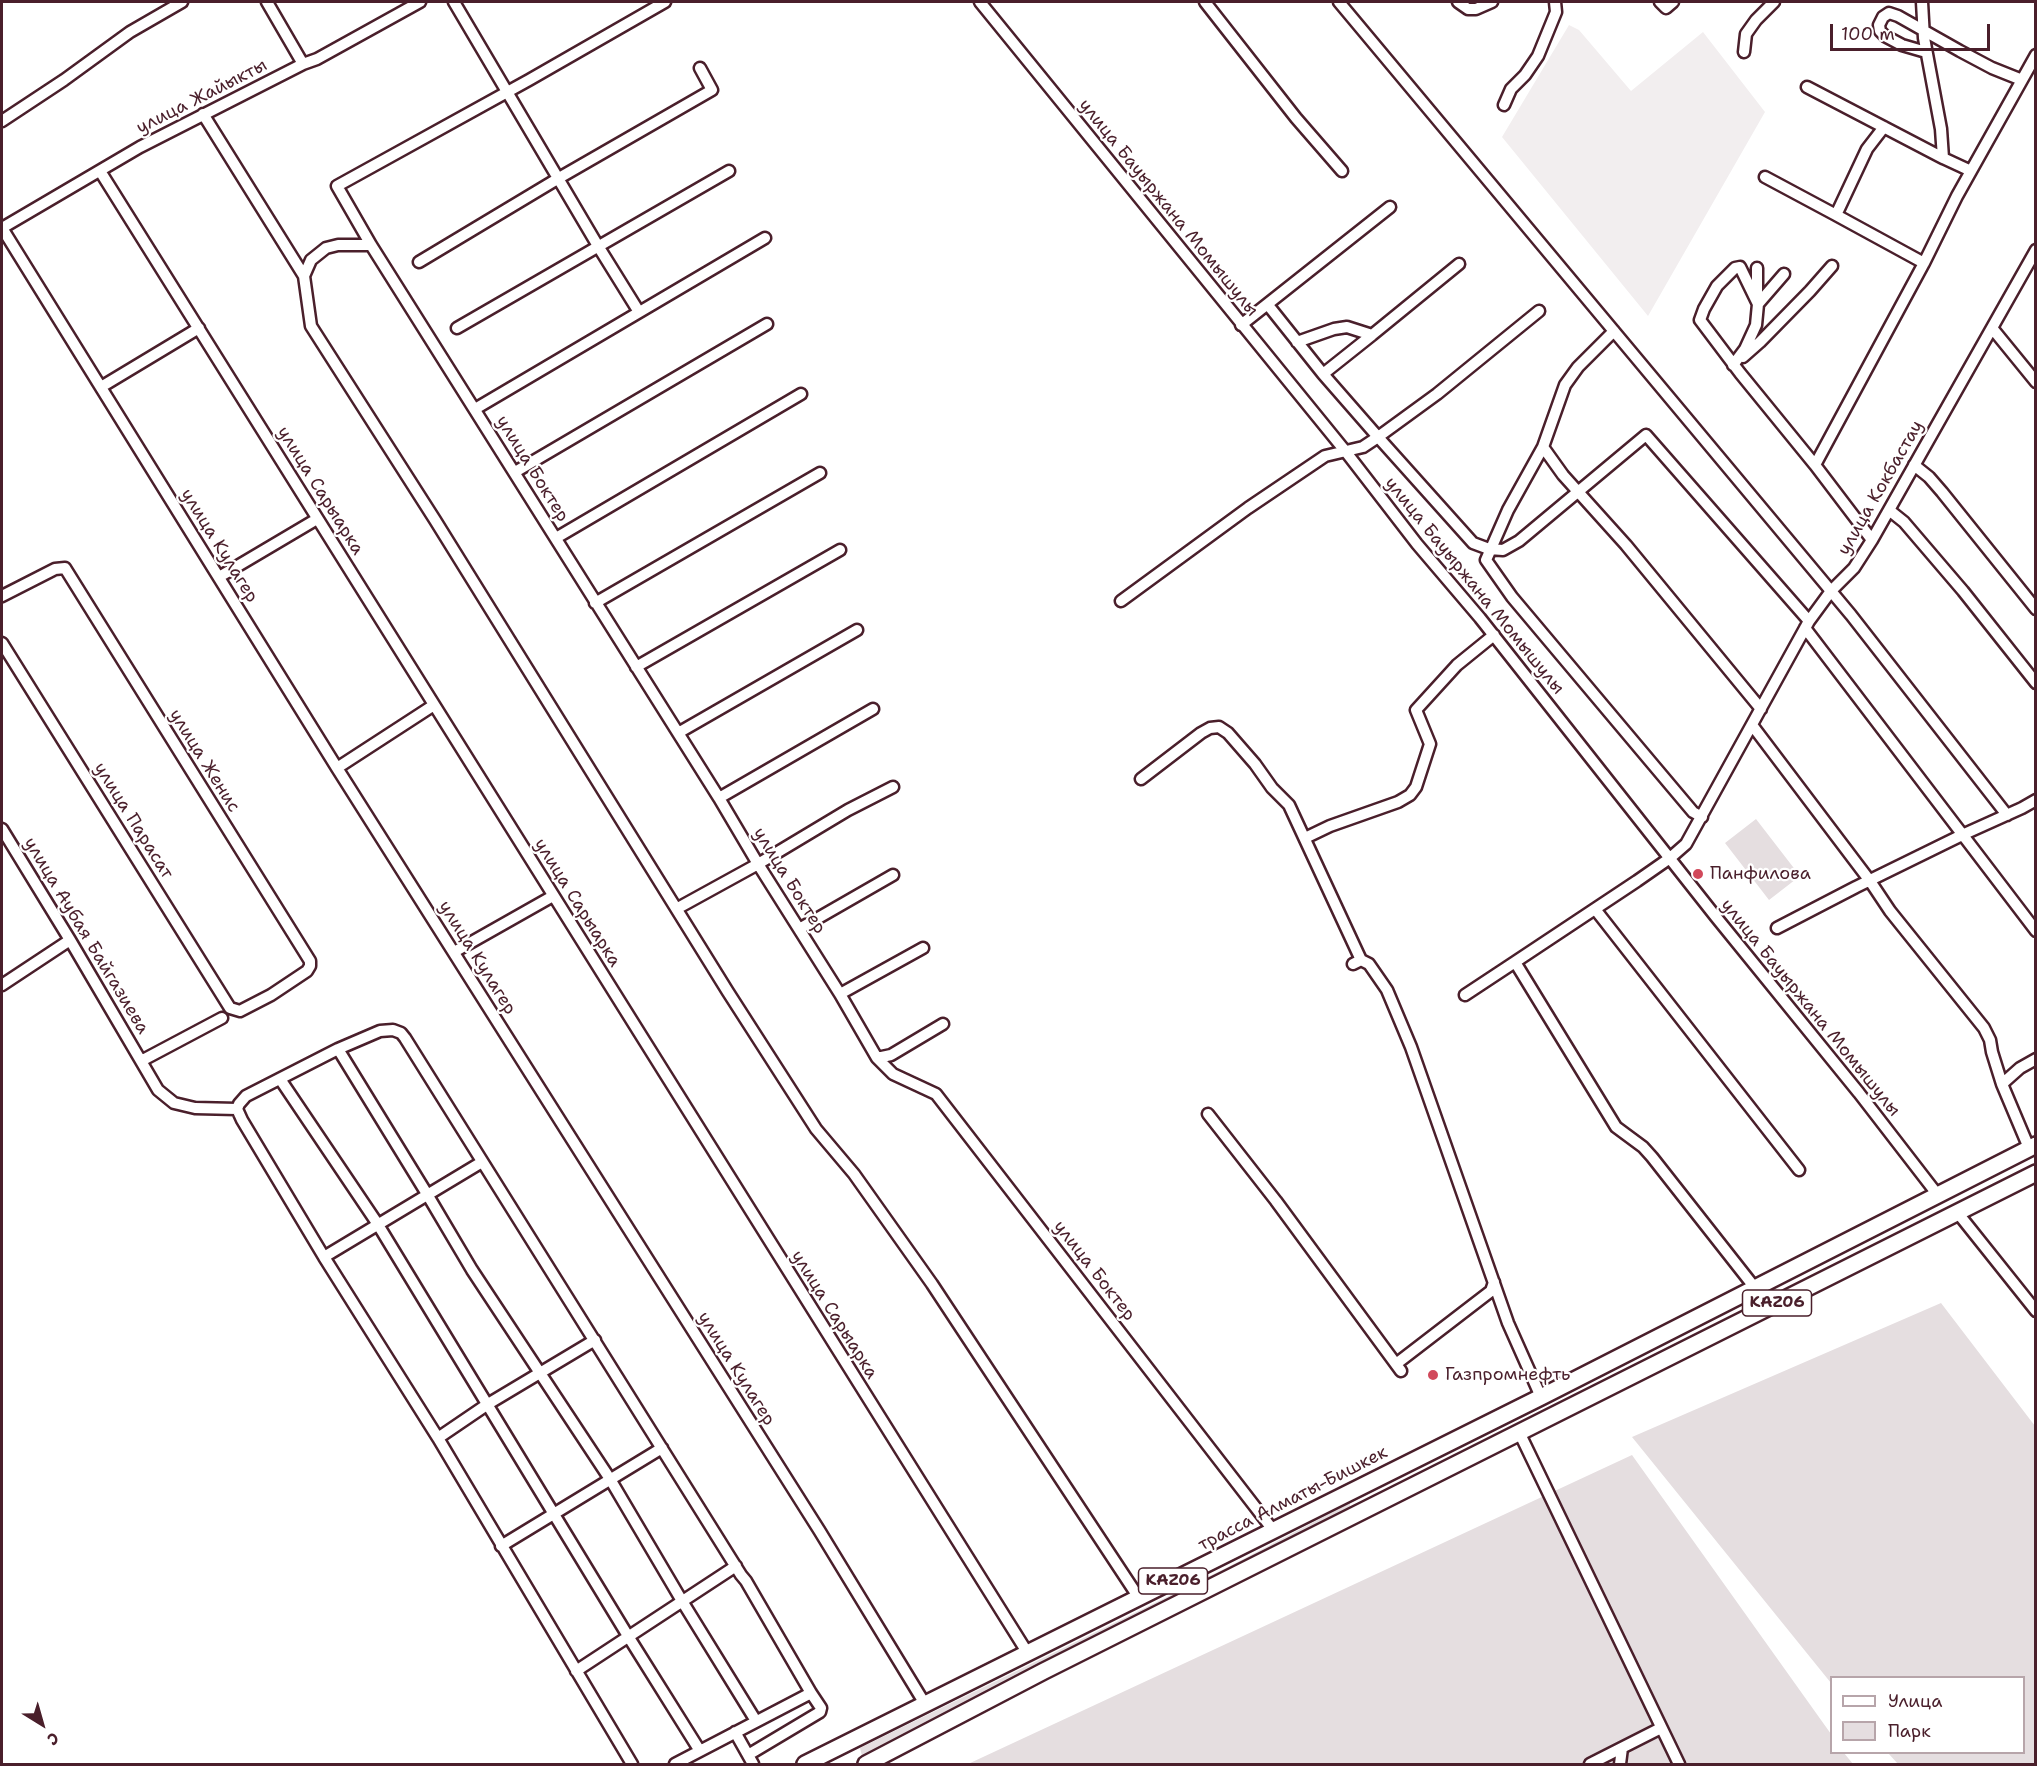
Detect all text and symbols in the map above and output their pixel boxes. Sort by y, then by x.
scale bar [1833,12,1994,50]
text: 100 m [1841,22,1895,46]
street label: улица Жайыкты [133,55,271,139]
street label: улица Бауыржана Момышулы [1074,95,1262,321]
street label: улица Боктер [491,412,573,526]
street label: улица Кокбастау [1834,417,1928,559]
street label: улица Сарыарка [272,423,368,559]
street label: улица Бауыржана Момышулы [1380,473,1568,699]
street label: улица Кулагер [175,485,263,607]
street label: улица Женис [164,706,244,816]
street label: улица Парасат [89,759,177,883]
street label: улица Боктер [748,824,830,938]
street label: улица Аубая Байгазиева [19,834,153,1038]
street label: улица Сарыарка [529,835,625,971]
place label: Панфилова [1710,863,1811,885]
marker: Панфилова [1691,867,1705,881]
street label: улица Бауыржана Момышулы [1716,895,1904,1121]
street label: улица Кулагер [433,897,521,1019]
street label: улица Боктер [1048,1217,1140,1325]
street label: улица Сарыарка [786,1247,882,1383]
road number: KАZ06 [1742,1290,1812,1316]
street label: улица Кулагер [692,1308,780,1430]
place label: Газпромнефть [1445,1364,1570,1386]
marker: Газпромнефть [1426,1368,1440,1382]
street label: трасса Алматы-Бишкек [1195,1442,1391,1556]
road number: KАZ06 [1138,1568,1208,1594]
legend [1830,1676,2025,1754]
text: Улица [1888,1689,1942,1713]
north arrow [12,1694,72,1754]
text: Парк [1888,1719,1931,1743]
text: С [43,1727,63,1750]

